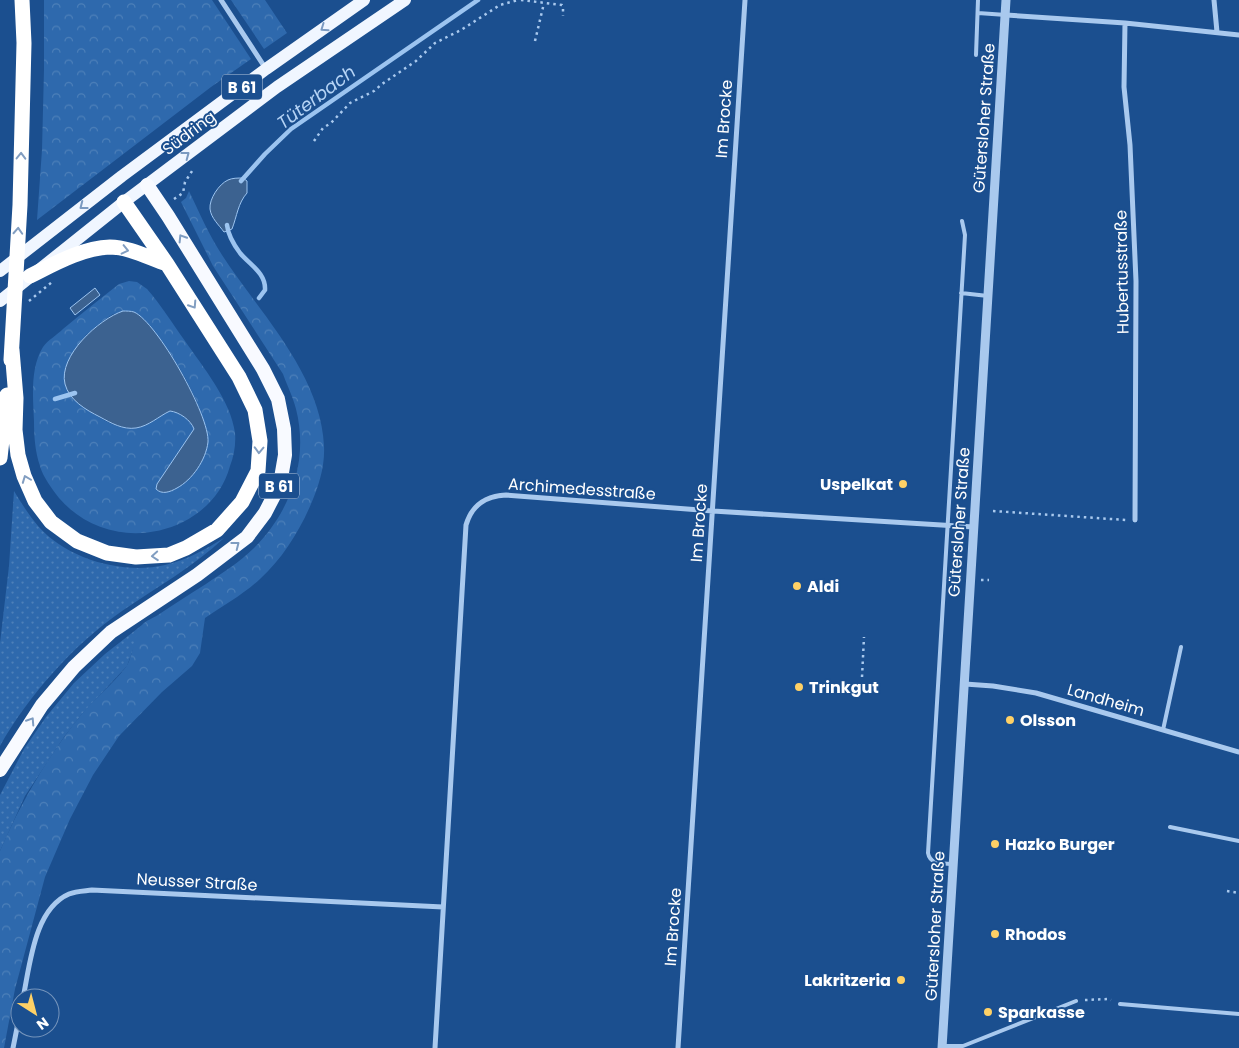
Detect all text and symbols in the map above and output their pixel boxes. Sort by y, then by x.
one-way arrow [320,22,330,31]
street label: Gütersloher Straße [967,42,1001,194]
water label: Tüterbach [272,59,360,135]
road number: B 61 [222,74,262,100]
street label: Im Brocke [710,79,738,159]
street label: Südring [158,105,220,161]
one-way arrow [16,152,26,160]
one-way arrow [180,153,189,161]
one-way arrow [80,200,89,208]
street label: Hubertusstraße [1109,210,1135,334]
one-way arrow [13,227,24,235]
one-way arrow [178,234,188,243]
one-way arrow [120,244,129,255]
one-way arrow [187,299,196,308]
one-way arrow [254,446,265,454]
street label: Gütersloher Straße [942,446,976,598]
street label: Archimedesstraße [507,472,657,506]
place label: Uspelkat [820,473,893,496]
road number: B 61 [259,474,299,498]
one-way arrow [22,475,32,484]
marker: Uspelkat [897,478,909,490]
street label: Im Brocke [685,483,713,563]
one-way arrow [230,543,239,551]
one-way arrow [150,550,158,561]
place label: Aldi [807,575,839,598]
marker: Aldi [791,580,803,592]
place label: Trinkgut [809,676,879,699]
street label: Landheim [1065,678,1147,722]
marker: Trinkgut [793,681,805,693]
place label: Olsson [1020,709,1076,732]
marker: Olsson [1004,714,1016,726]
one-way arrow [24,718,34,727]
place label: Hazko Burger [1005,833,1115,856]
marker: Hazko Burger [989,838,1001,850]
street label: Gütersloher Straße [920,850,950,1002]
street label: Neusser Straße [136,867,258,897]
street label: Im Brocke [659,887,687,967]
place label: Rhodos [1005,923,1066,946]
marker: Rhodos [989,928,1001,940]
place label: Lakritzeria [804,969,891,992]
marker: Lakritzeria [895,974,907,986]
north arrow [10,988,60,1038]
place label: Sparkasse [998,1001,1085,1024]
marker: Sparkasse [982,1006,994,1018]
text: N [33,1012,53,1035]

